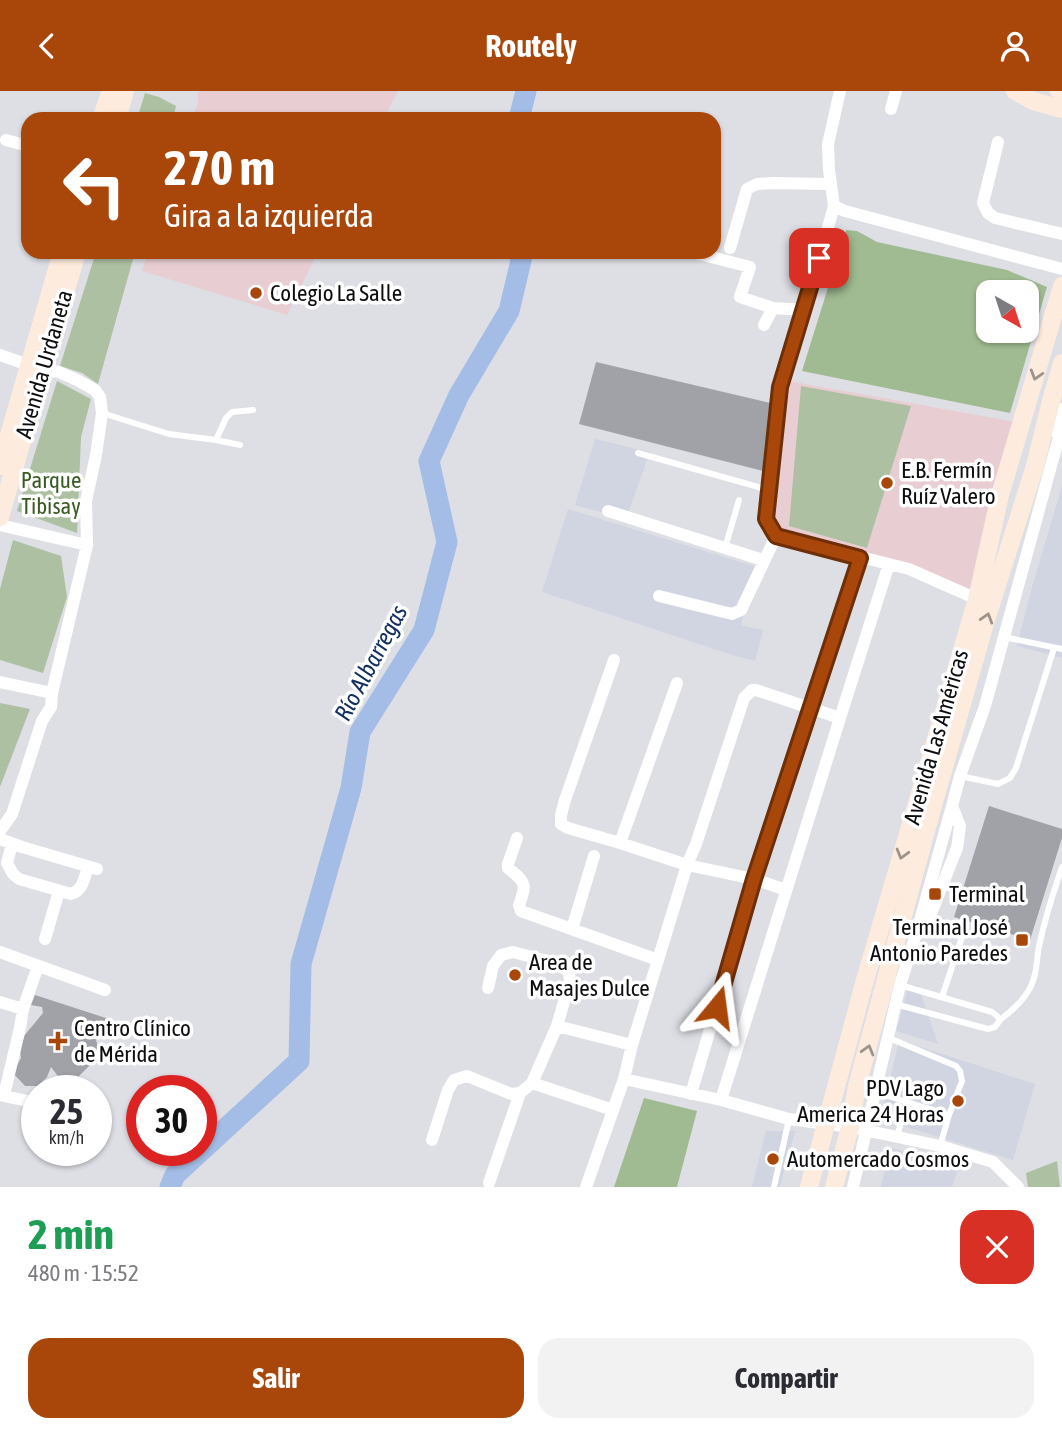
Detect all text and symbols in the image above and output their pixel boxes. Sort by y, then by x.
icon: back [28,27,66,65]
text: Routely [485,27,577,64]
icon: person [996,27,1034,65]
text: 270 m [164,139,275,195]
icon: left [49,140,140,231]
text: Gira a la izquierda [164,197,374,234]
pin [789,228,849,288]
icon: arrive [800,239,838,277]
place label: Colegio La Salle [270,280,402,306]
north arrow [976,280,1040,343]
map controls [976,280,1039,343]
marker: Colegio La Salle [248,285,264,301]
street label: Avenida Urdaneta [10,287,78,441]
one-way arrow [1029,369,1044,381]
place label: E.B. Fermín Ruíz Valero [901,457,996,509]
park label: Parque Tibisay [21,467,81,519]
marker: E.B. Fermín Ruíz Valero [879,475,895,491]
water label: Río Albarregas [329,600,412,725]
one-way arrow [978,612,993,624]
street label: Avenida Las Américas [899,647,973,827]
one-way arrow [896,847,910,859]
place label: Terminal [949,881,1025,907]
marker: Terminal [927,886,943,902]
place label: Terminal José Antonio Paredes [870,914,1008,966]
marker: Terminal José Antonio Paredes [1014,932,1030,948]
place label: Area de Masajes Dulce [529,949,650,1001]
marker: Area de Masajes Dulce [507,967,523,983]
position arrow [680,970,754,1044]
place label: Centro Clínico de Mérida [74,1015,191,1067]
marker: Centro Clínico de Mérida [48,1031,68,1051]
one-way arrow [859,1044,874,1056]
speed limit sign: 30 [126,1075,217,1166]
place label: PDV Lago America 24 Horas [797,1075,944,1127]
text: 25 [50,1091,83,1131]
marker: PDV Lago America 24 Horas [950,1093,966,1109]
text: km/h [49,1127,84,1148]
place label: Automercado Cosmos [787,1146,969,1172]
marker: Automercado Cosmos [765,1151,781,1167]
text: 2 min [28,1210,114,1258]
button: close [960,1210,1034,1284]
text: 480 m · 15:52 [28,1260,139,1286]
button: Salir [28,1338,524,1418]
button: Compartir [538,1338,1034,1418]

